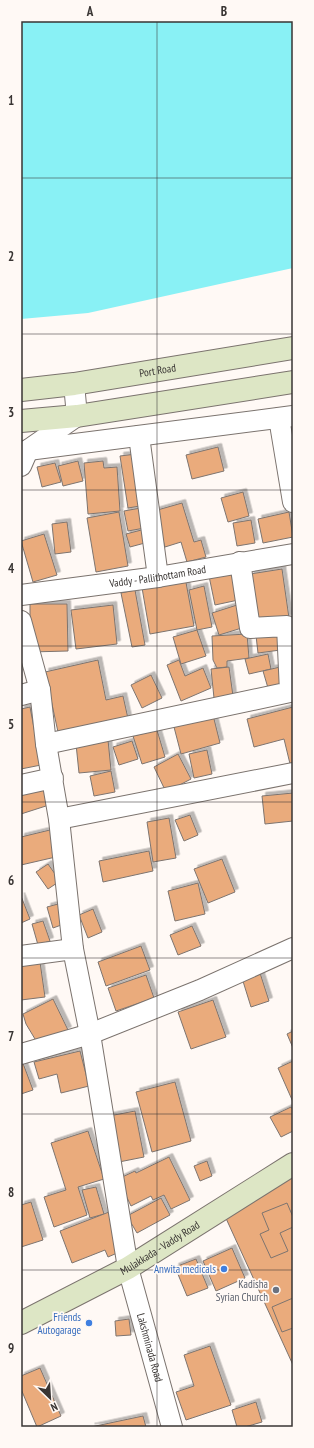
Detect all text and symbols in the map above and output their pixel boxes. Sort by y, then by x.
text: A [86,3,94,20]
text: B [221,3,227,20]
text: 1 [8,92,14,109]
text: 2 [8,248,14,265]
street label: Port Road [138,360,177,380]
text: 3 [8,404,14,421]
text: 4 [8,560,15,577]
street label: Vaddy - Pallithottam Road [108,562,207,590]
text: 5 [8,716,14,733]
text: 6 [8,872,14,889]
text: 7 [8,1028,14,1045]
text: 8 [8,1184,14,1201]
street label: Mulakkada - Vaddy Road [118,1218,202,1278]
place label: Anwita medicals [154,1262,216,1276]
marker: Anwita medicals [219,1264,229,1274]
place label: Kadisha Syrian Church [216,1277,268,1304]
marker: Kadisha Syrian Church [271,1285,281,1295]
place label: Friends Autogarage [37,1310,81,1337]
street label: Lakshminada Road [134,1312,166,1384]
marker: Friends Autogarage [84,1318,94,1328]
text: 9 [8,1340,14,1357]
north arrow [30,1378,70,1418]
text: N [49,1399,60,1415]

